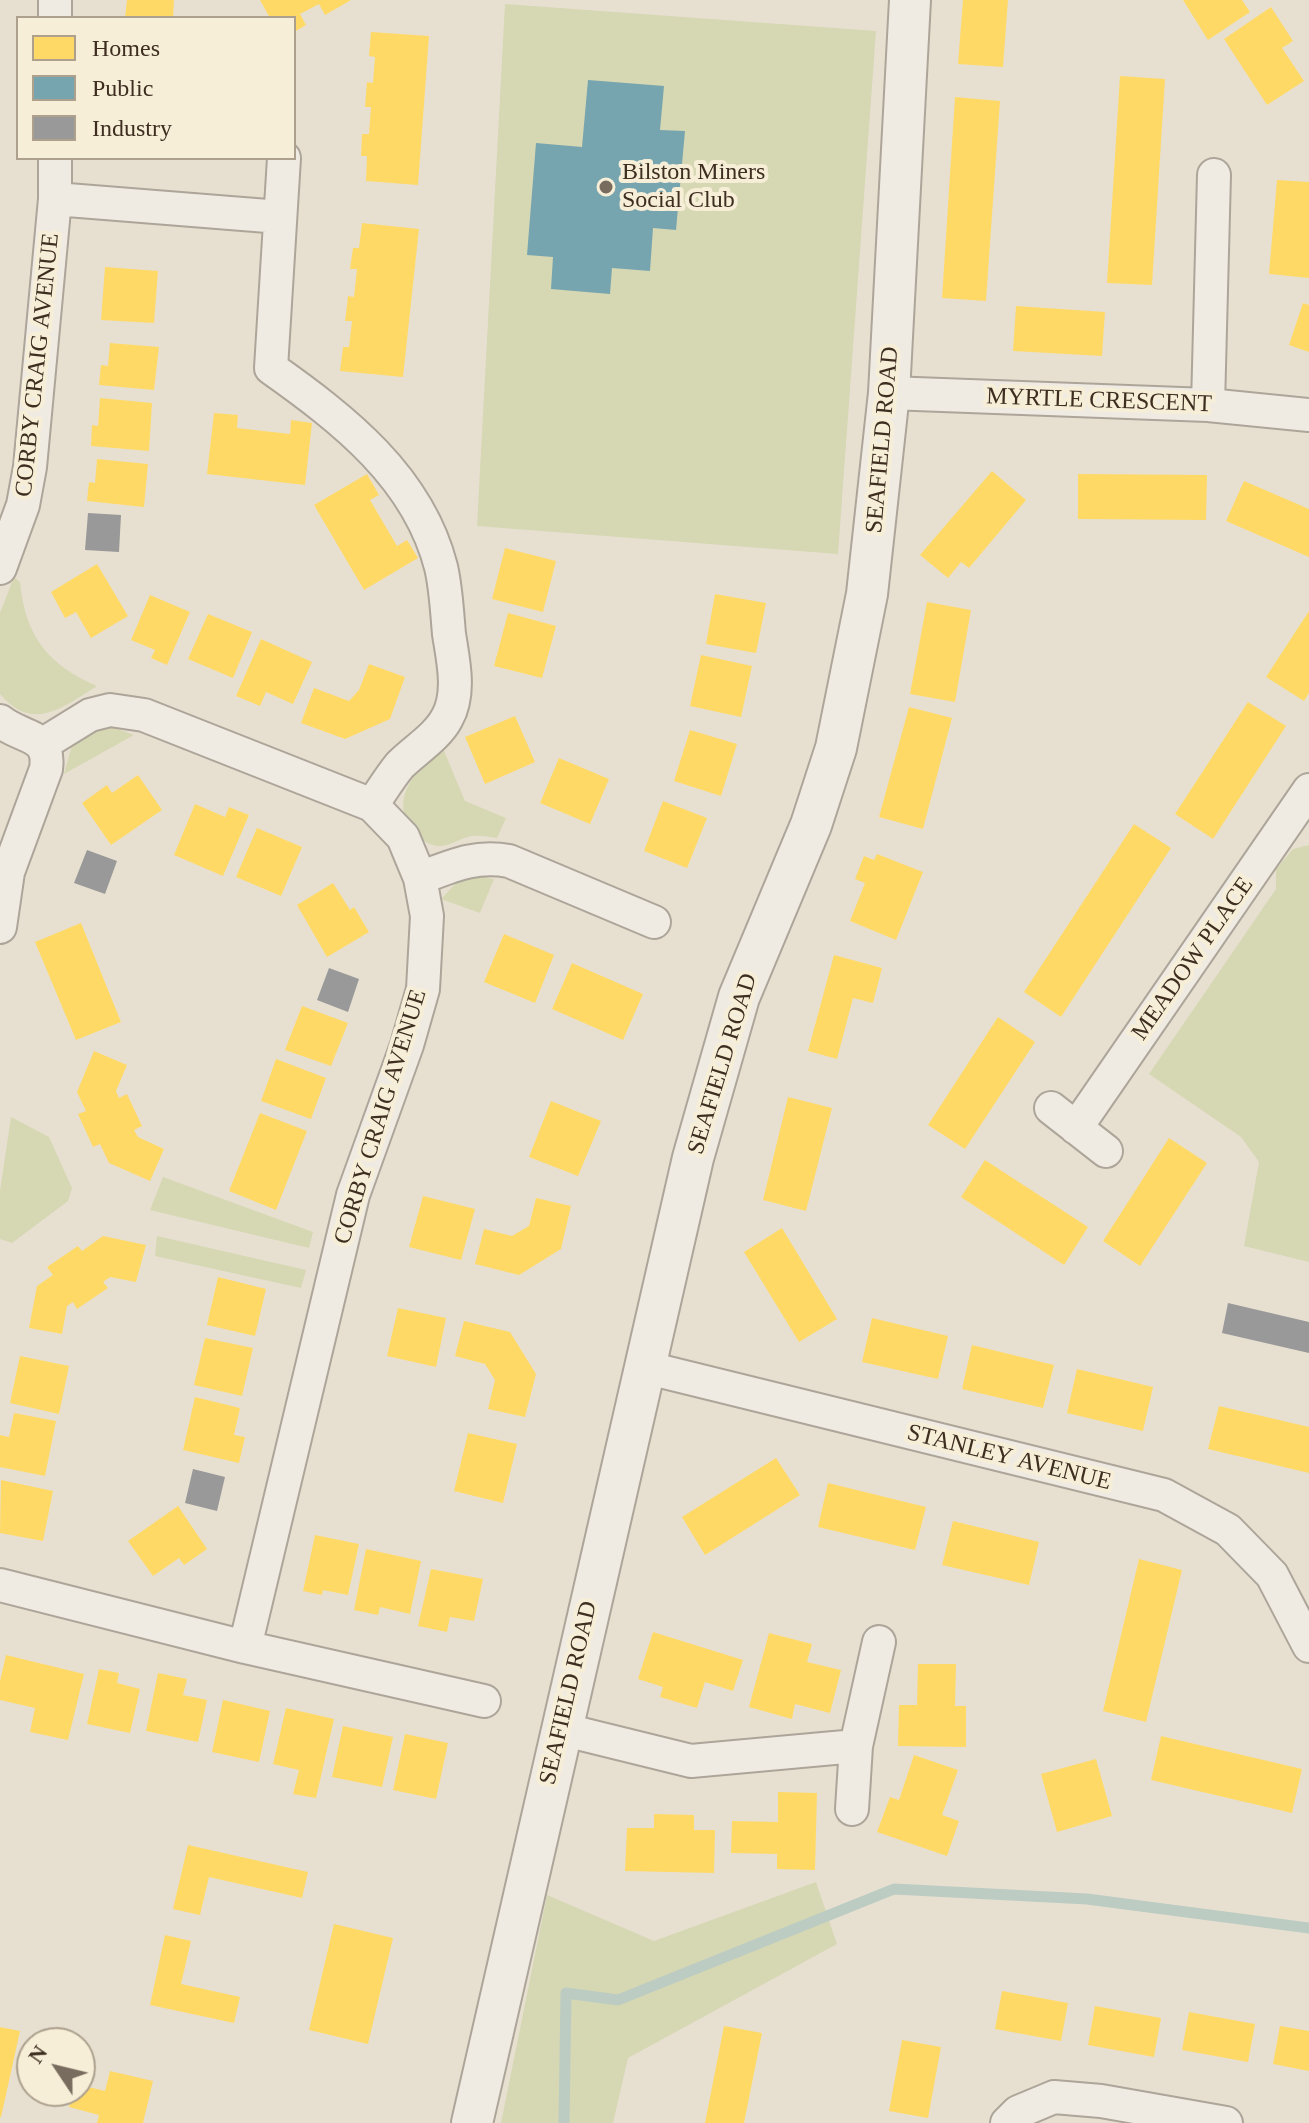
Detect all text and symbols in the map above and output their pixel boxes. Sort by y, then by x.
legend [16,16,296,160]
text: Homes [92,35,160,61]
text: Public [92,75,153,101]
text: Industry [92,115,172,141]
place label: Bilston Miners Social Club [622,159,765,215]
marker: Bilston Miners Social Club [597,178,615,196]
street label: CORBY CRAIG AVENUE [10,232,66,498]
street label: SEAFIELD ROAD [860,345,906,535]
street label: MYRTLE CRESCENT [986,383,1212,419]
street label: MEADOW PLACE [1126,872,1260,1046]
street label: SEAFIELD ROAD [682,970,764,1158]
street label: CORBY CRAIG AVENUE [329,986,433,1248]
street label: STANLEY AVENUE [904,1419,1114,1497]
street label: SEAFIELD ROAD [534,1598,604,1788]
north arrow [16,2027,96,2107]
text: N [23,2040,52,2068]

